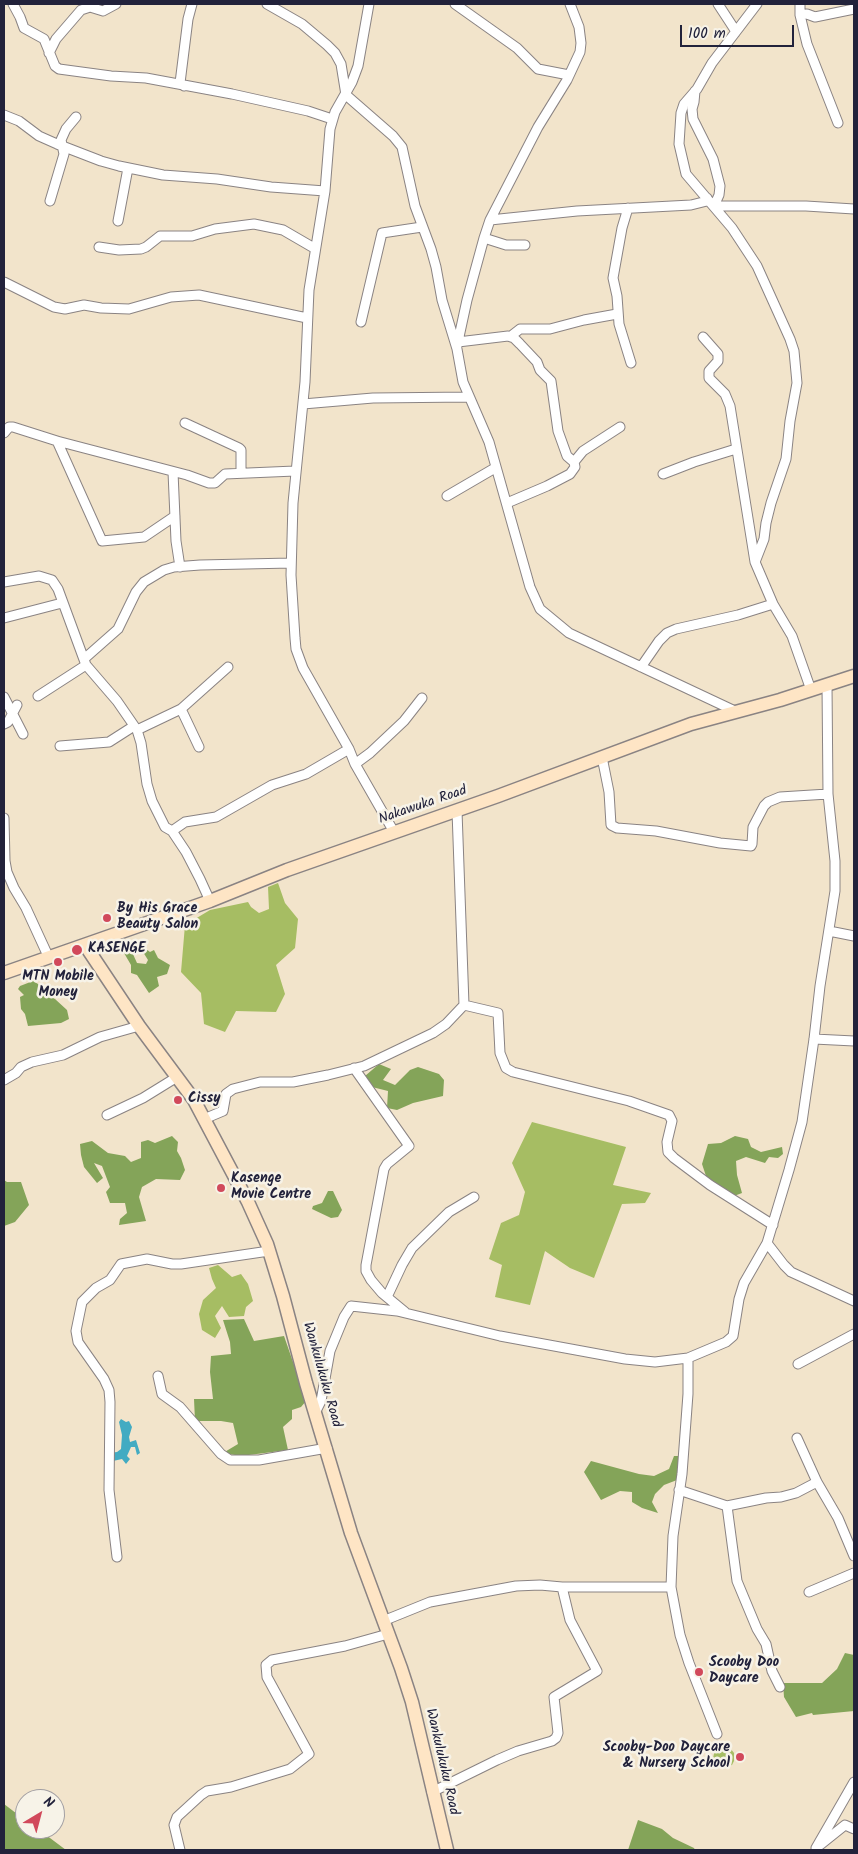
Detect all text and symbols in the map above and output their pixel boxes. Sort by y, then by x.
scale bar [683,15,797,47]
text: 100 m [688,22,726,46]
street label: Nakawuka Road [377,783,469,829]
place label: By His Grace Beauty Salon [117,902,198,934]
marker: By His Grace Beauty Salon [101,912,113,924]
place label: KASENGE [88,942,146,958]
marker: KASENGE [70,943,84,957]
marker: MTN Mobile Money [52,956,64,968]
place label: MTN Mobile Money [22,970,94,1002]
place label: Cissy [188,1092,221,1108]
marker: Cissy [172,1094,184,1106]
place label: Kasenge Movie Centre [231,1172,311,1204]
marker: Kasenge Movie Centre [215,1182,227,1194]
street label: Wankulukuku Road [298,1320,344,1430]
place label: Scooby Doo Daycare [709,1656,779,1688]
marker: Scooby Doo Daycare [693,1666,705,1678]
street label: Wankulukuku Road [421,1707,461,1817]
place label: Scooby-Doo Daycare & Nursery School [603,1741,730,1774]
marker: Scooby-Doo Daycare & Nursery School [734,1751,746,1763]
north arrow [15,1789,65,1839]
text: N [38,1791,59,1814]

